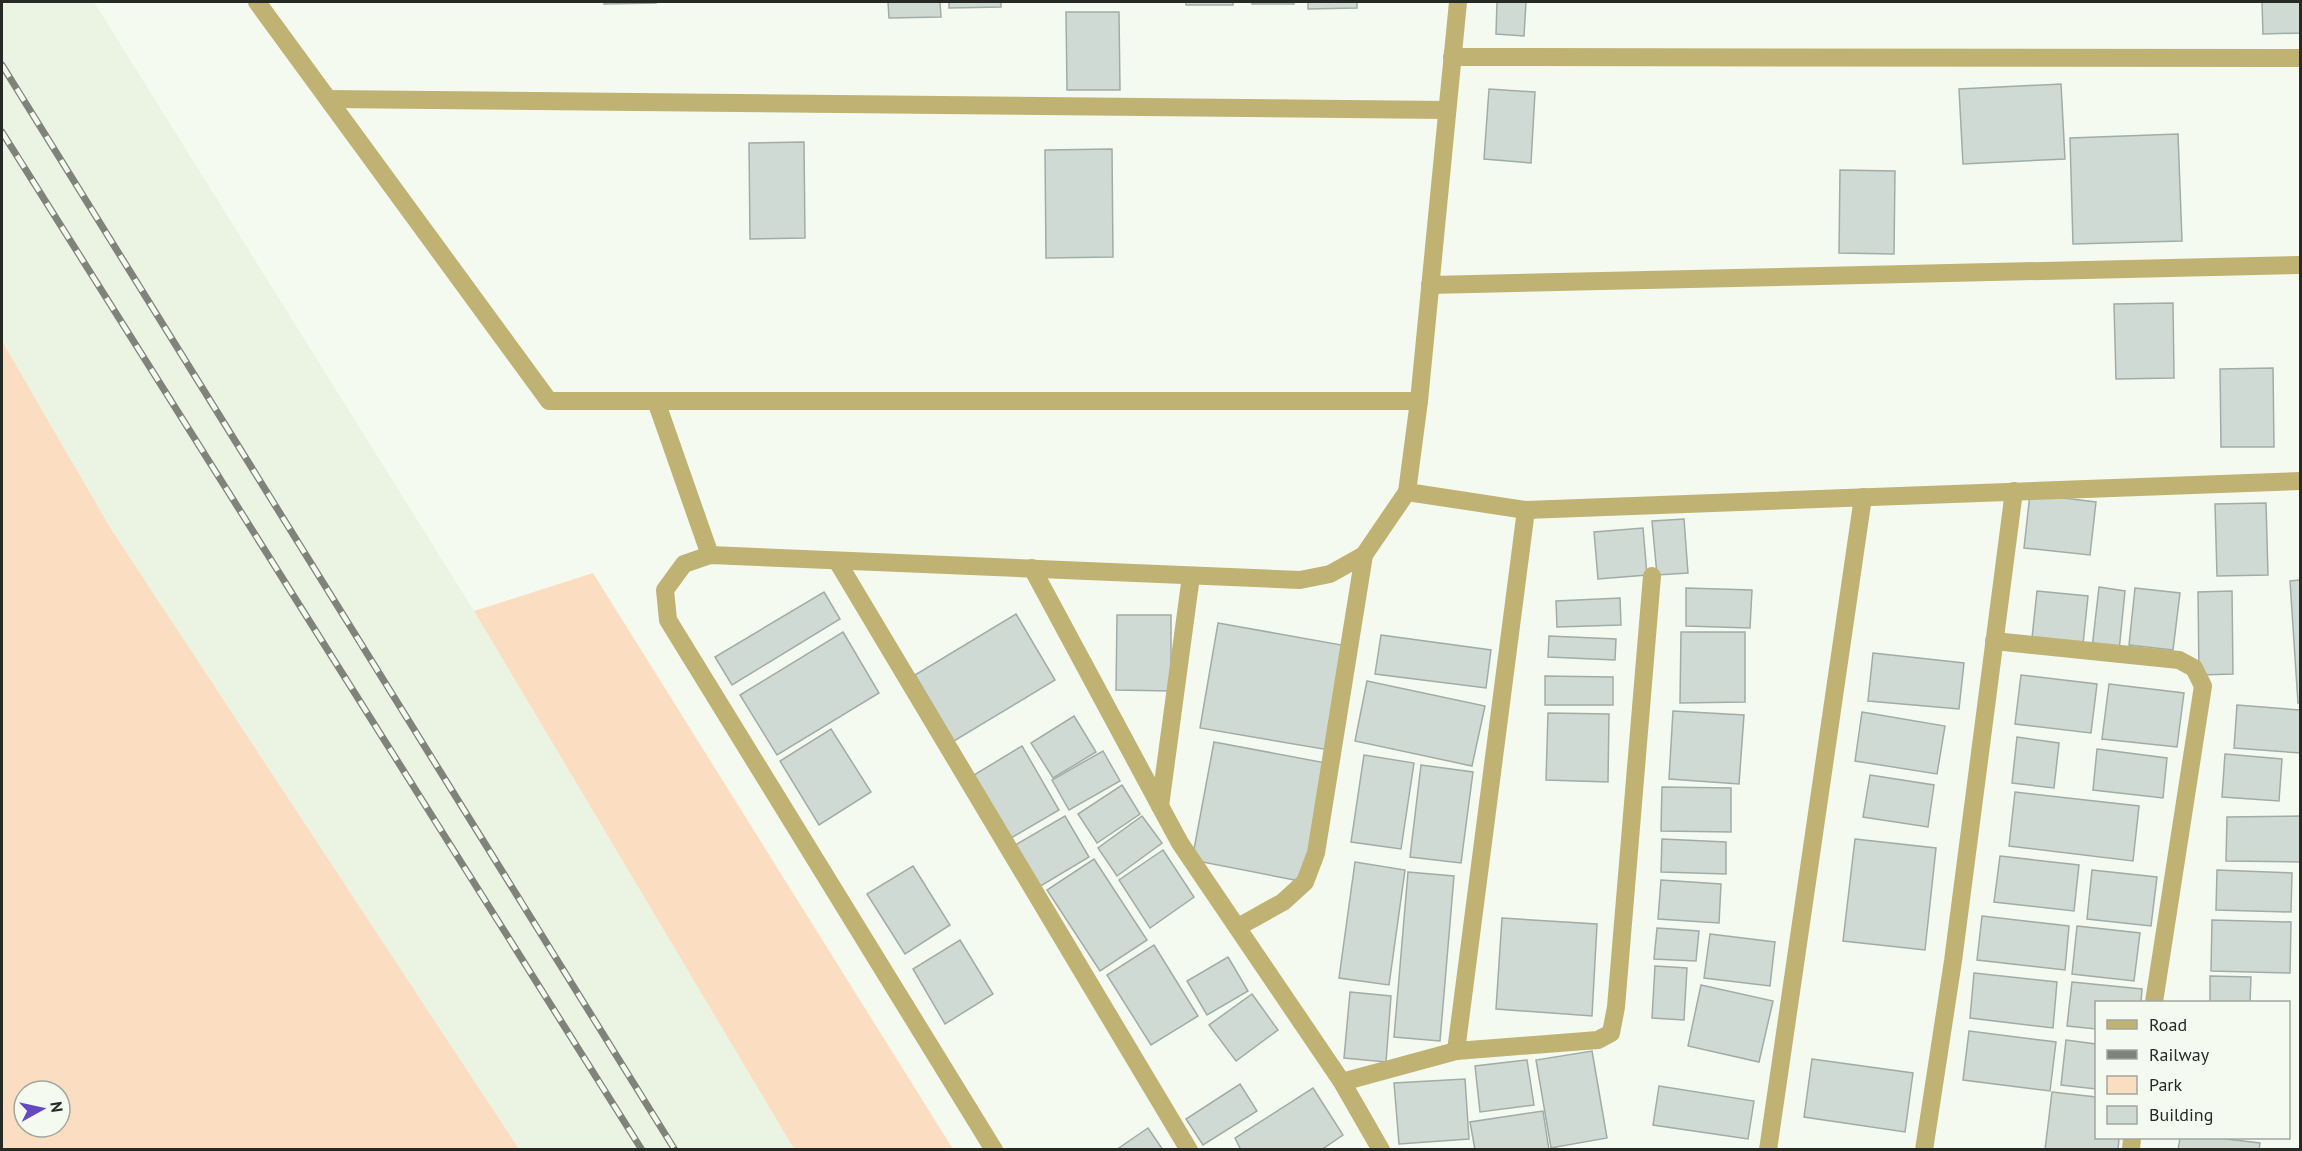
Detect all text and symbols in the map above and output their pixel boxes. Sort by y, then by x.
legend [2095,1001,2290,1139]
text: Road [2149,1013,2187,1036]
text: Railway [2149,1043,2210,1066]
text: Park [2149,1073,2182,1096]
north arrow [12,1079,72,1139]
text: N [46,1100,67,1114]
text: Building [2149,1103,2213,1126]

